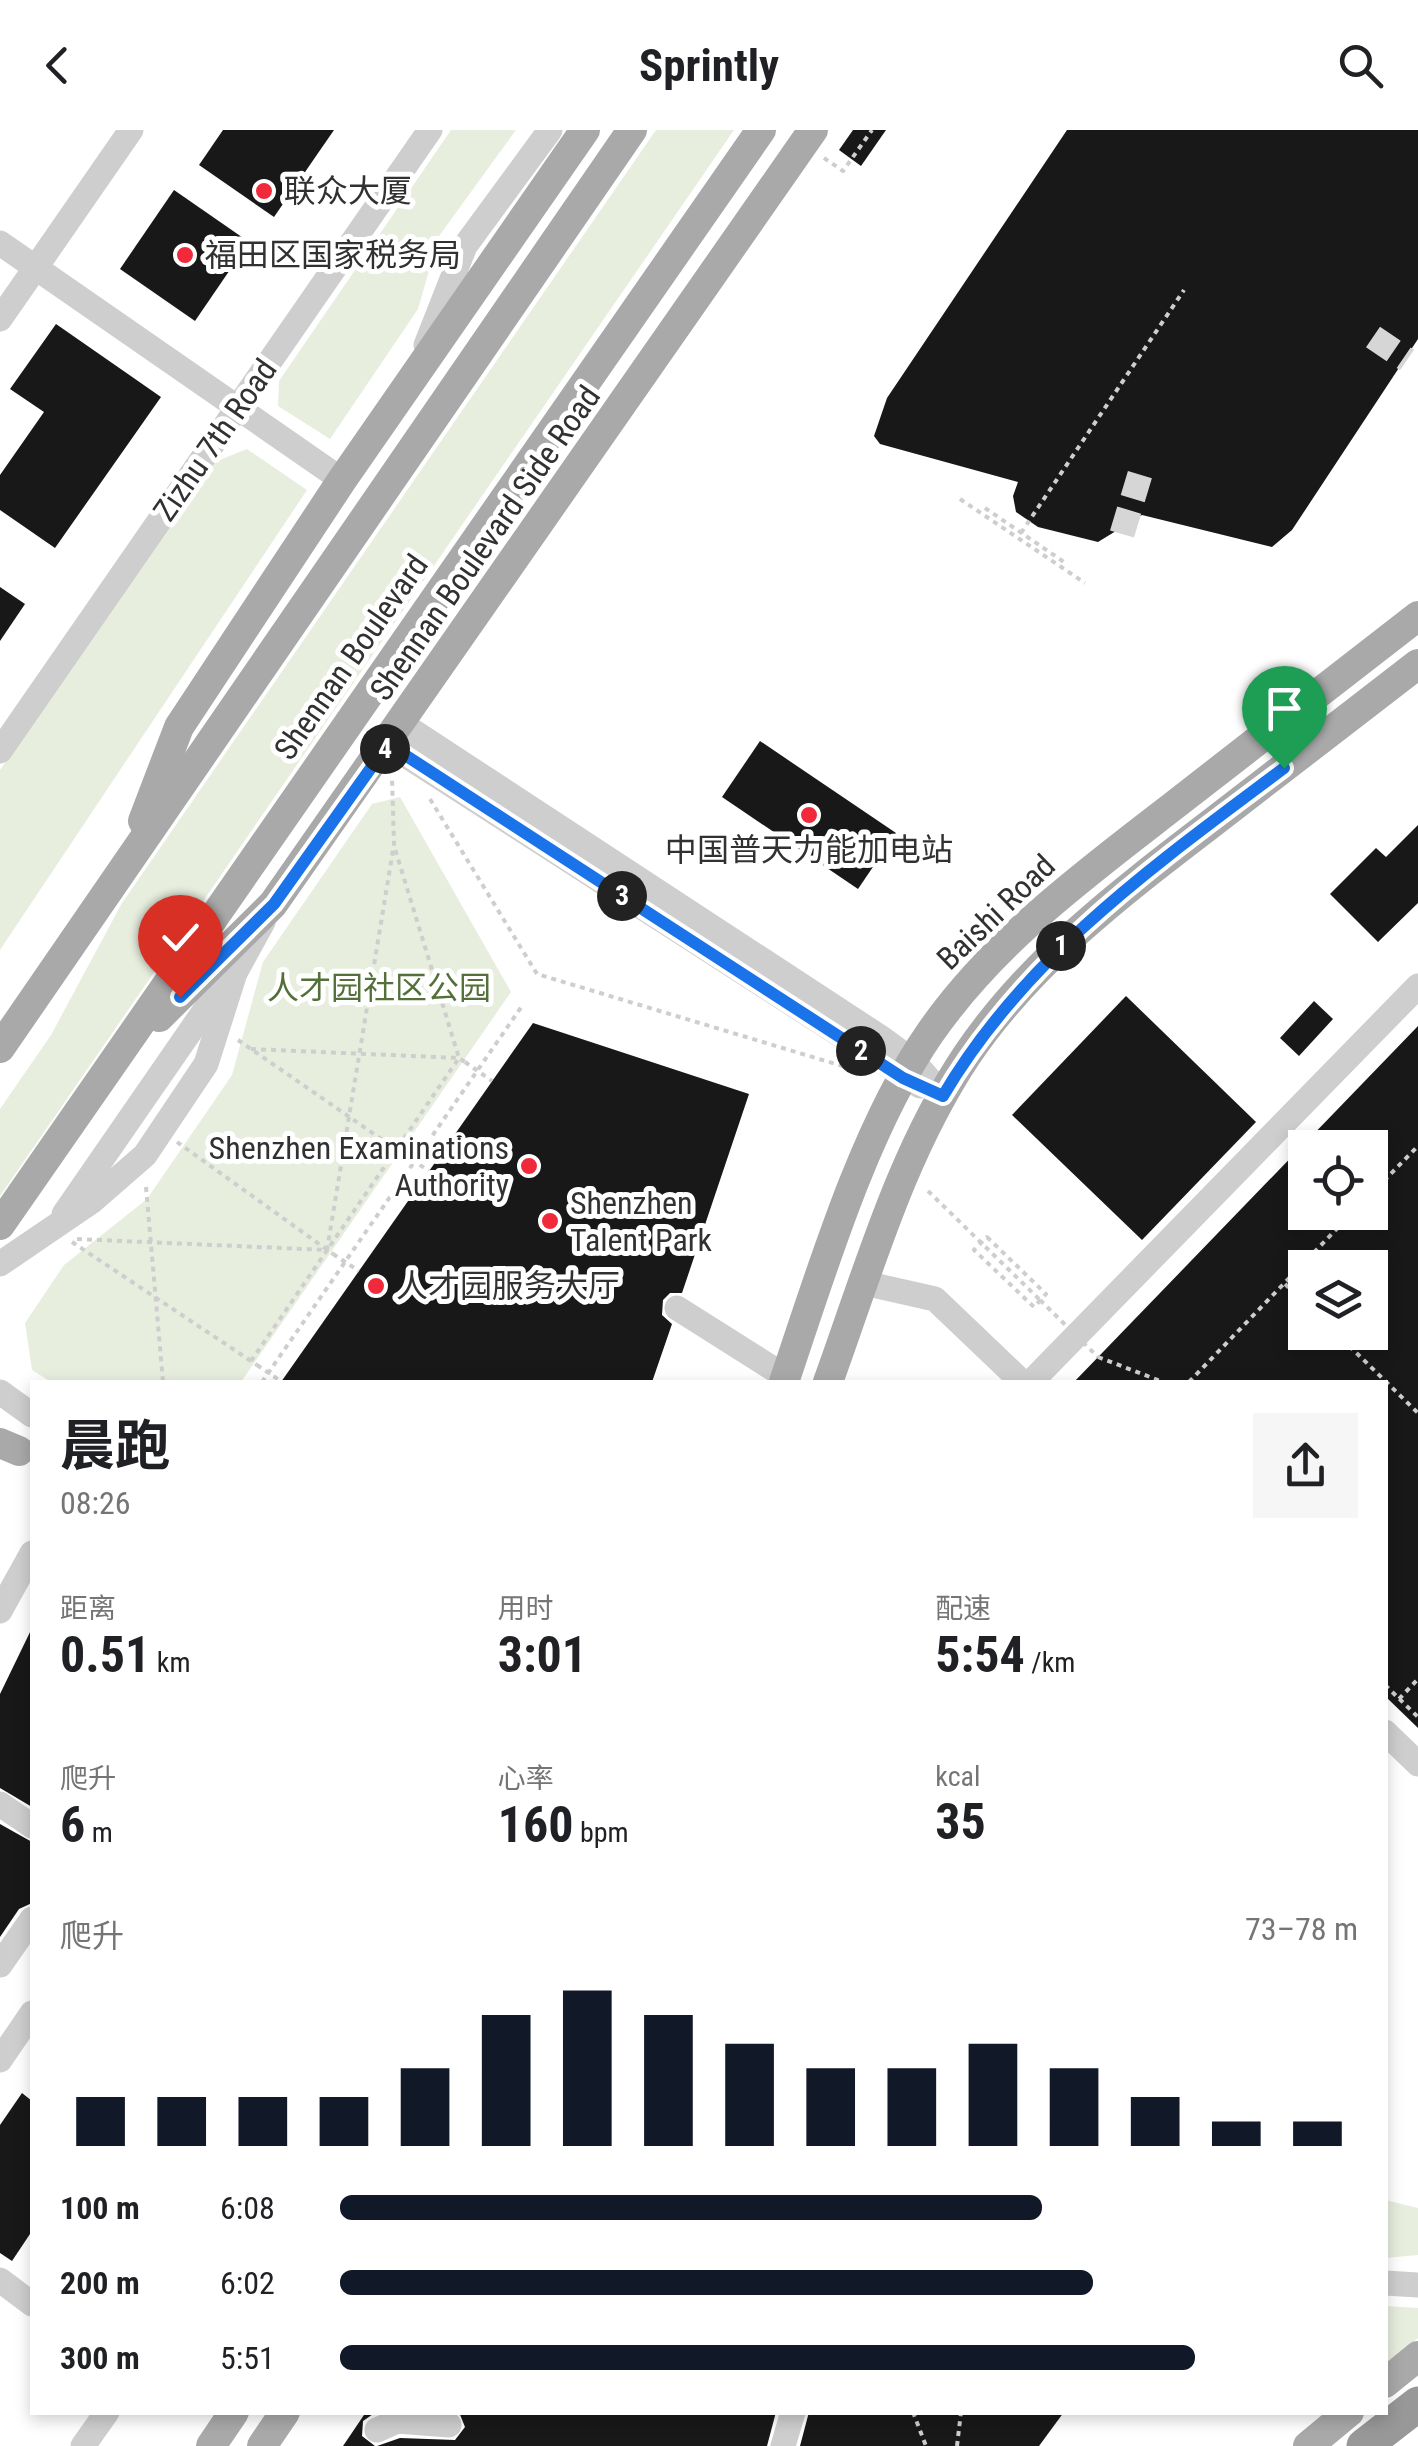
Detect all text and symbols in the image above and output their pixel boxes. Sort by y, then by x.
icon: back [30,38,85,93]
icon: search [1333,38,1388,93]
text: Sprintly [639,39,779,92]
place label: 联众大厦 [284,172,412,210]
marker: 联众大厦 [253,180,275,202]
place label: 福田区国家税务局 [205,236,461,274]
marker: 福田区国家税务局 [174,244,196,266]
street label: Zizhu 7th Road [145,352,285,528]
street label: Shennan Boulevard Side Road [362,378,608,708]
street label: Shennan Boulevard [266,547,436,767]
pin [1242,666,1327,769]
icon: arrive [1257,681,1312,736]
pin: 4 [360,724,410,774]
text: 4 [378,732,392,765]
marker: 中国普天力能加电站 [798,804,820,826]
place label: 中国普天力能加电站 [665,831,953,869]
street label: Baishi Road [929,847,1063,977]
pin: 3 [597,871,647,921]
text: 3 [615,879,629,912]
pin [138,895,223,998]
icon: check [153,910,208,965]
pin: 1 [1036,921,1086,971]
text: 1 [1054,929,1068,962]
park label: 人才园社区公园 [267,969,491,1007]
pin: 2 [836,1026,886,1076]
text: 2 [854,1034,868,1067]
place label: Shenzhen Examinations Authority [209,1129,509,1204]
map controls [1288,1130,1388,1350]
button: locate [1288,1130,1388,1230]
marker: Shenzhen Examinations Authority [518,1155,540,1177]
place label: Shenzhen Talent Park [570,1184,713,1259]
marker: Shenzhen Talent Park [539,1210,561,1232]
button: layers [1288,1250,1388,1350]
place label: 人才园服务大厅 [396,1267,620,1305]
marker: 人才园服务大厅 [365,1275,387,1297]
button: share [1253,1413,1358,1518]
text: 晨跑 [60,1414,170,1478]
text: 08:26 [60,1484,131,1522]
text: 距离 [60,1592,116,1625]
text: 用时 [498,1592,554,1625]
text: 配速 [935,1592,991,1625]
text: 0.51 [60,1626,150,1684]
text: 3:01 [498,1626,587,1684]
text: 5:54 [935,1626,1025,1684]
text: km [150,1646,190,1679]
text: /km [1025,1646,1075,1679]
text: kcal [935,1760,980,1793]
text: 爬升 [60,1762,116,1795]
text: 心率 [498,1762,554,1795]
text: 35 [935,1793,986,1851]
text: 6 [60,1796,85,1854]
text: 160 [498,1796,573,1854]
text: m [85,1816,113,1849]
text: bpm [573,1816,629,1849]
text: 73–78 m [1245,1910,1358,1948]
text: 爬升 [60,1917,124,1955]
text: 100 m [60,2189,140,2227]
text: 6:08 [220,2189,275,2227]
text: 200 m [60,2264,140,2302]
text: 6:02 [220,2264,275,2302]
text: 300 m [60,2339,140,2377]
text: 5:51 [220,2339,275,2377]

